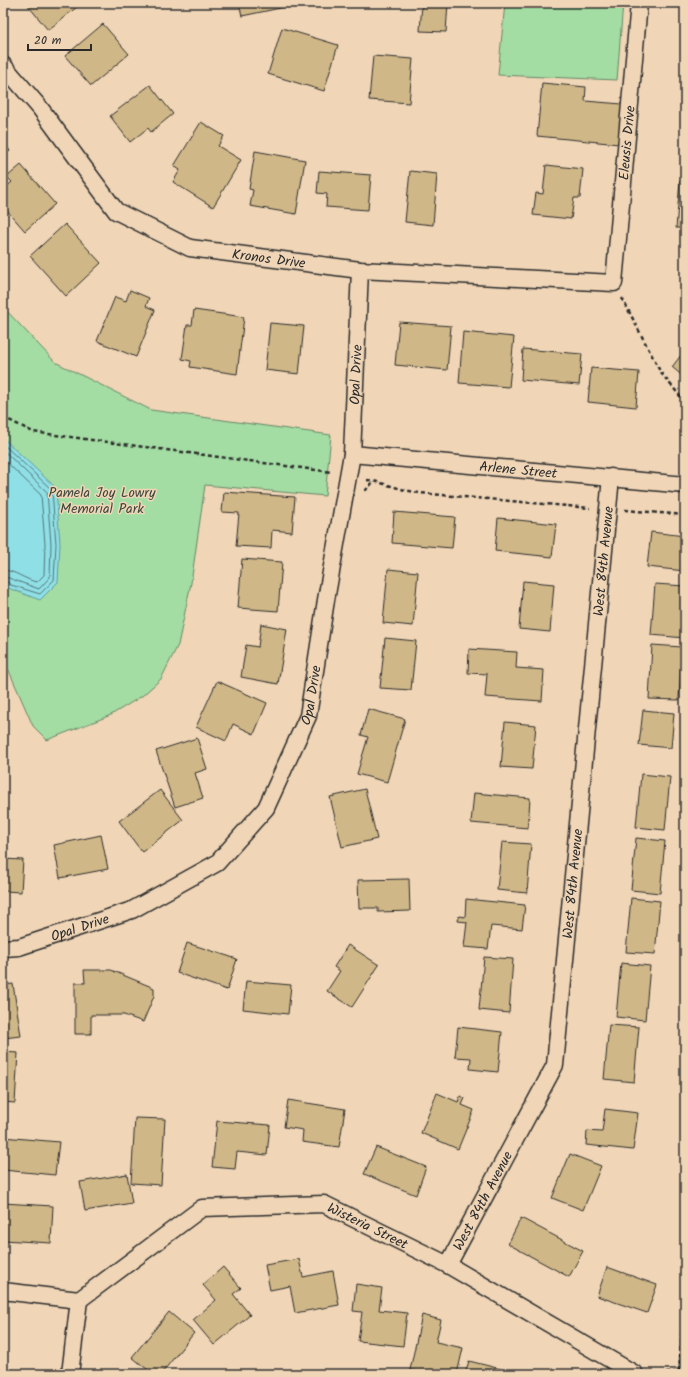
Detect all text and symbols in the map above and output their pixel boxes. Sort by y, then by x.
scale bar [28,26,91,52]
text: 20 m [34,31,62,50]
street label: Eleusis Drive [613,104,642,181]
street label: Kronos Drive [231,244,307,275]
street label: Opal Drive [344,343,369,405]
street label: Arlene Street [478,456,559,485]
park label: Pamela Joy Lowry Memorial Park [49,482,156,520]
street label: West 84th Avenue [588,505,620,617]
street label: Opal Drive [295,663,328,729]
street label: West 84th Avenue [557,827,590,940]
street label: Opal Drive [48,908,113,948]
street label: West 84th Avenue [448,1147,519,1255]
street label: Wisteria Street [323,1197,412,1256]

